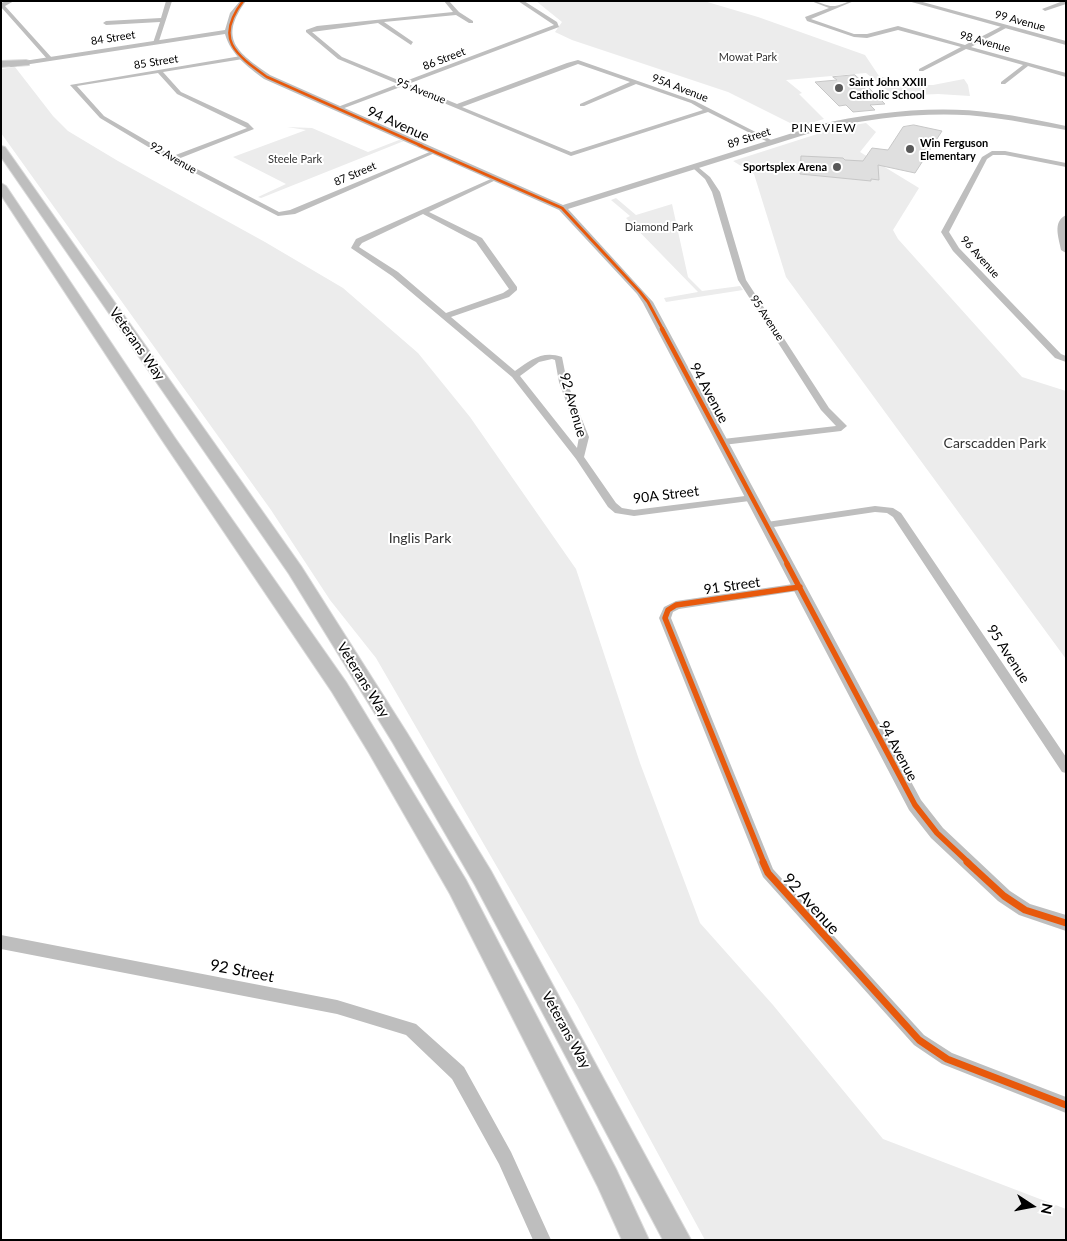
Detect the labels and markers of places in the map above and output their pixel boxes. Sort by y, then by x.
place label: Saint John XXIII Catholic School [849,75,927,101]
marker: Saint John XXIII Catholic School [833,82,845,94]
place label: Win Ferguson Elementary [920,136,988,162]
marker: Win Ferguson Elementary [904,143,916,155]
place label: Sportsplex Arena [743,160,827,174]
marker: Sportsplex Arena [831,161,843,173]

